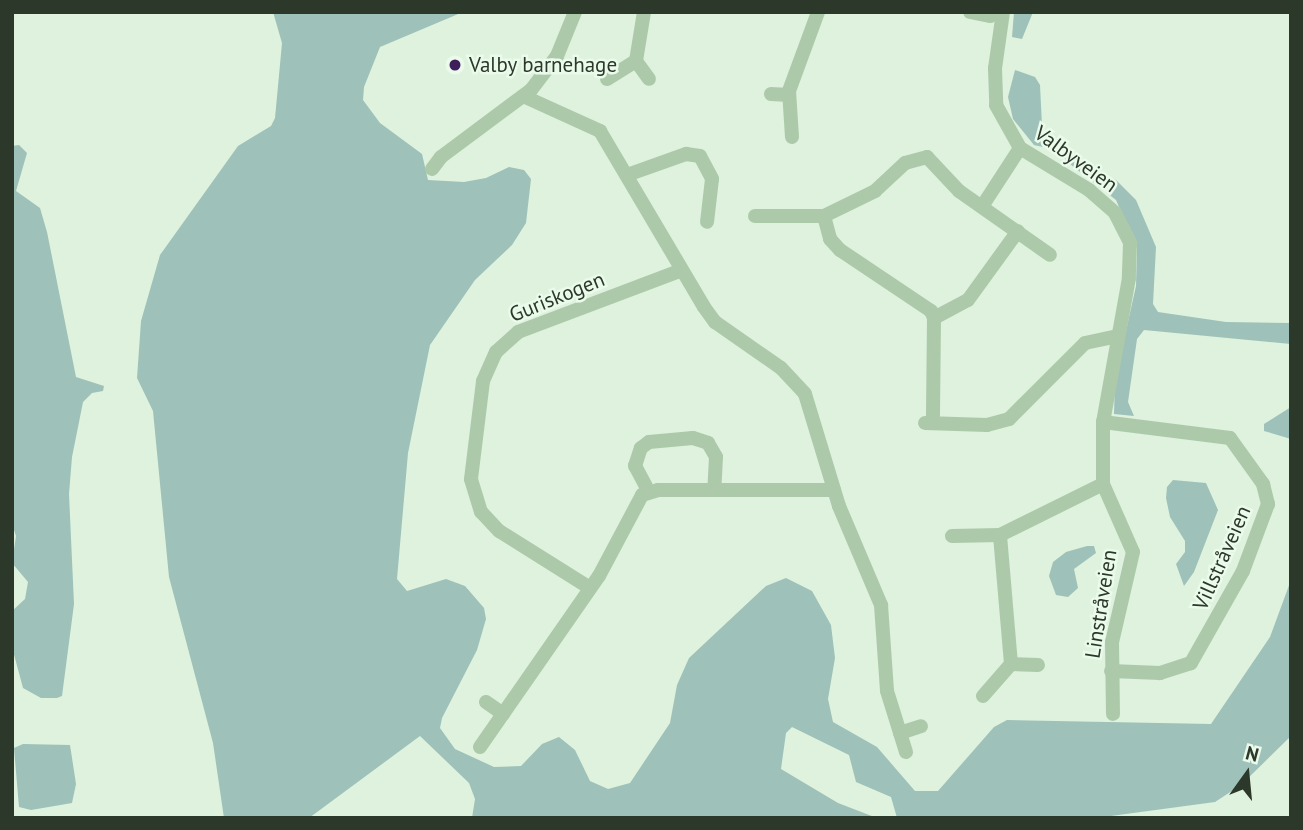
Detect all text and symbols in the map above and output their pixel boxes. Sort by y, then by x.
place label: Valby barnehage [469,52,618,78]
marker: Valby barnehage [447,57,463,73]
street label: Valbyveien [1029,120,1123,198]
street label: Guriskogen [506,267,608,327]
street label: Villstråveien [1188,502,1256,614]
street label: Linstråveien [1080,548,1122,660]
north arrow [1212,739,1282,809]
text: N [1243,741,1262,767]

